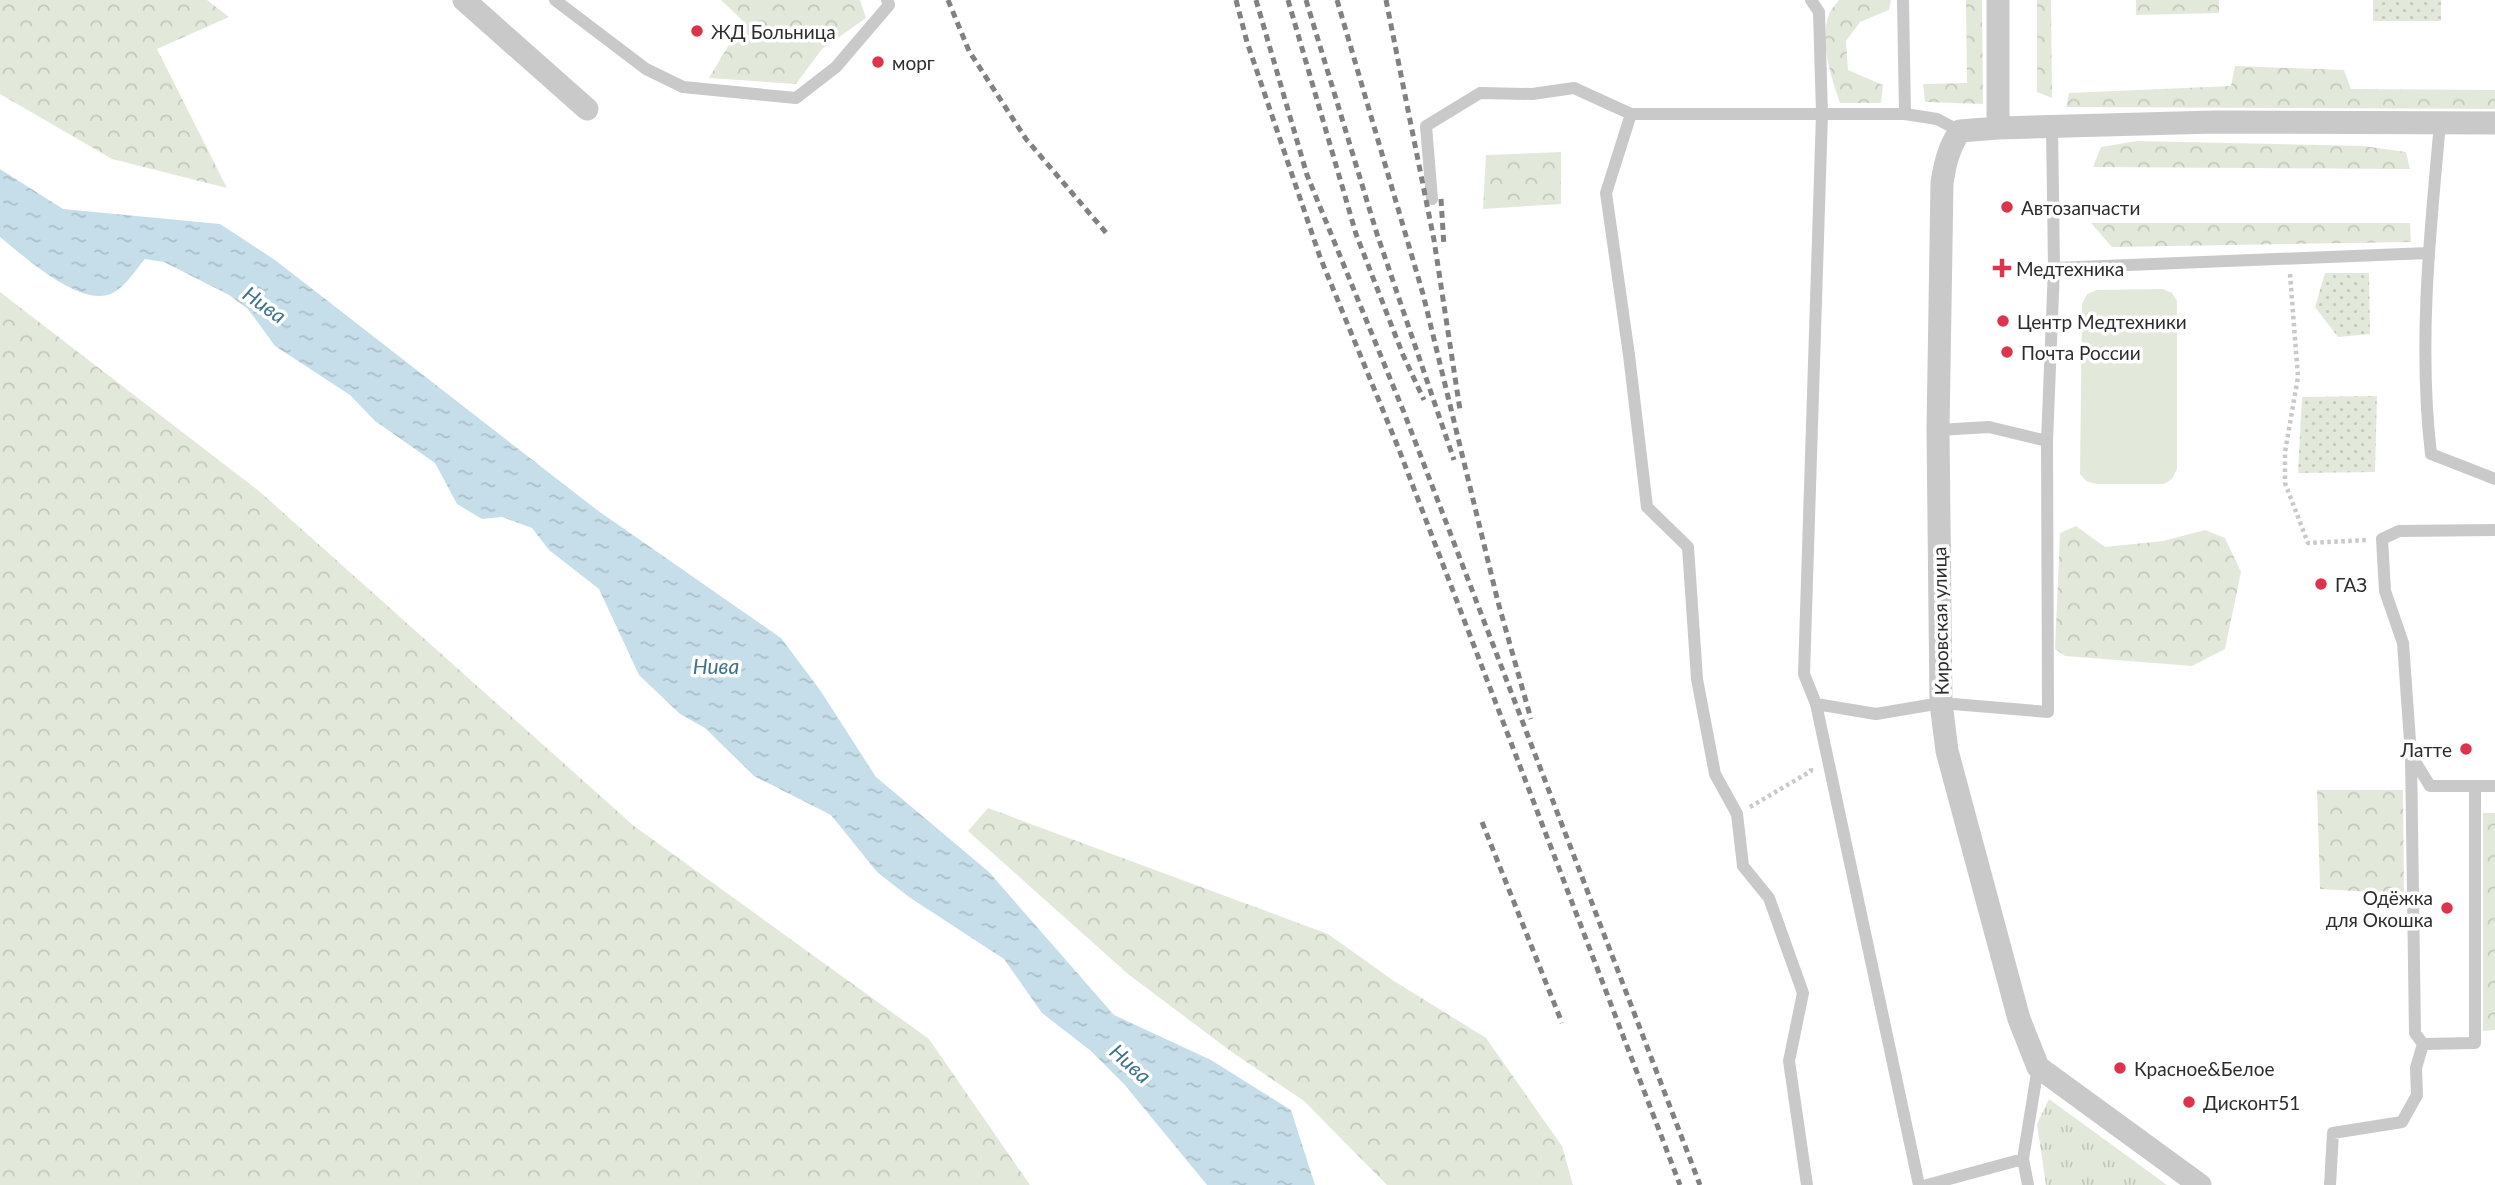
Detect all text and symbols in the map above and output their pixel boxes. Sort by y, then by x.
place label: ЖД Больница [711,20,836,43]
marker: ЖД Больница [689,23,705,39]
place label: морг [892,51,935,74]
marker: морг [870,54,886,70]
place label: Автозапчасти [2021,196,2140,219]
marker: Автозапчасти [1999,199,2015,215]
place label: Медтехника [2016,257,2124,280]
marker: Медтехника [1994,260,2010,276]
water label: Нива [239,280,291,328]
place label: Центр Медтехники [2017,310,2187,333]
marker: Центр Медтехники [1995,313,2011,329]
place label: Почта России [2021,341,2141,364]
marker: Почта России [1999,344,2015,360]
street label: Кировская улица [1927,546,1953,696]
place label: ГАЗ [2335,573,2367,596]
marker: ГАЗ [2313,576,2329,592]
water label: Нива [693,653,739,678]
place label: Латте [2399,738,2452,761]
marker: Латте [2458,741,2474,757]
place label: Одёжка для Окошка [2326,886,2433,931]
marker: Одёжка для Окошка [2439,900,2455,916]
water label: Нива [1105,1038,1157,1088]
place label: Красное&Белое [2134,1057,2274,1080]
marker: Красное&Белое [2112,1060,2128,1076]
place label: Дисконт51 [2203,1091,2300,1114]
marker: Дисконт51 [2181,1094,2197,1110]

